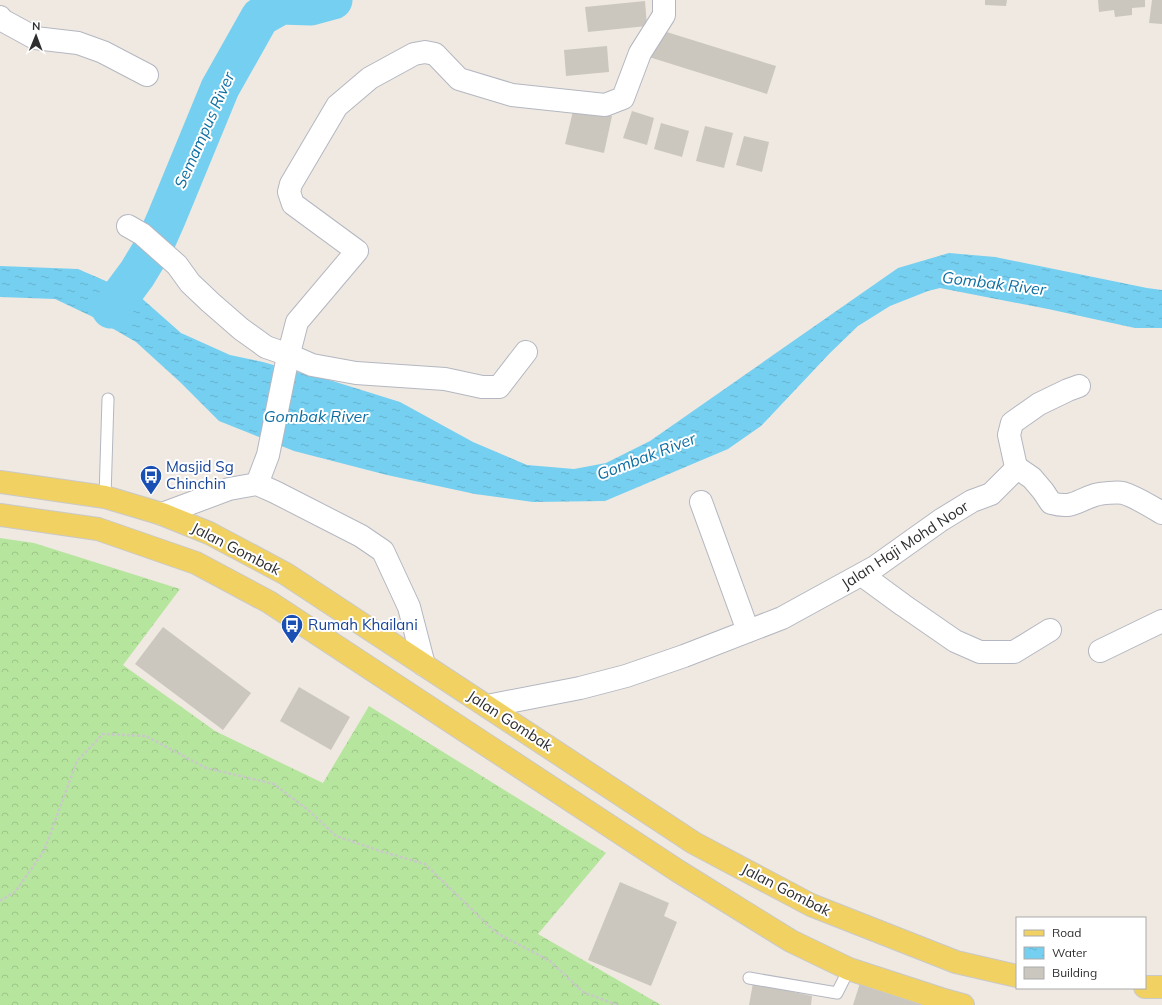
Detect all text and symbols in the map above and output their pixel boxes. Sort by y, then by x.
north arrow [16,16,56,56]
text: N [32,19,40,33]
water label: Semampus River [169,68,239,191]
water label: Gombak River [941,267,1048,299]
water label: Gombak River [264,406,369,426]
water label: Gombak River [594,428,699,484]
place label: Masjid Sg Chinchin [166,457,234,493]
bus stop icon: Masjid Sg Chinchin [138,463,164,496]
street label: Jalan Haji Mohd Noor [838,496,972,593]
street label: Jalan Gombak [188,518,284,579]
bus stop icon: Rumah Khailani [279,612,305,645]
place label: Rumah Khailani [308,615,418,634]
street label: Jalan Gombak [464,686,557,755]
street label: Jalan Gombak [738,859,834,920]
legend [1016,917,1146,989]
text: Road [1052,925,1081,940]
text: Water [1052,945,1088,960]
text: Building [1052,965,1097,980]

